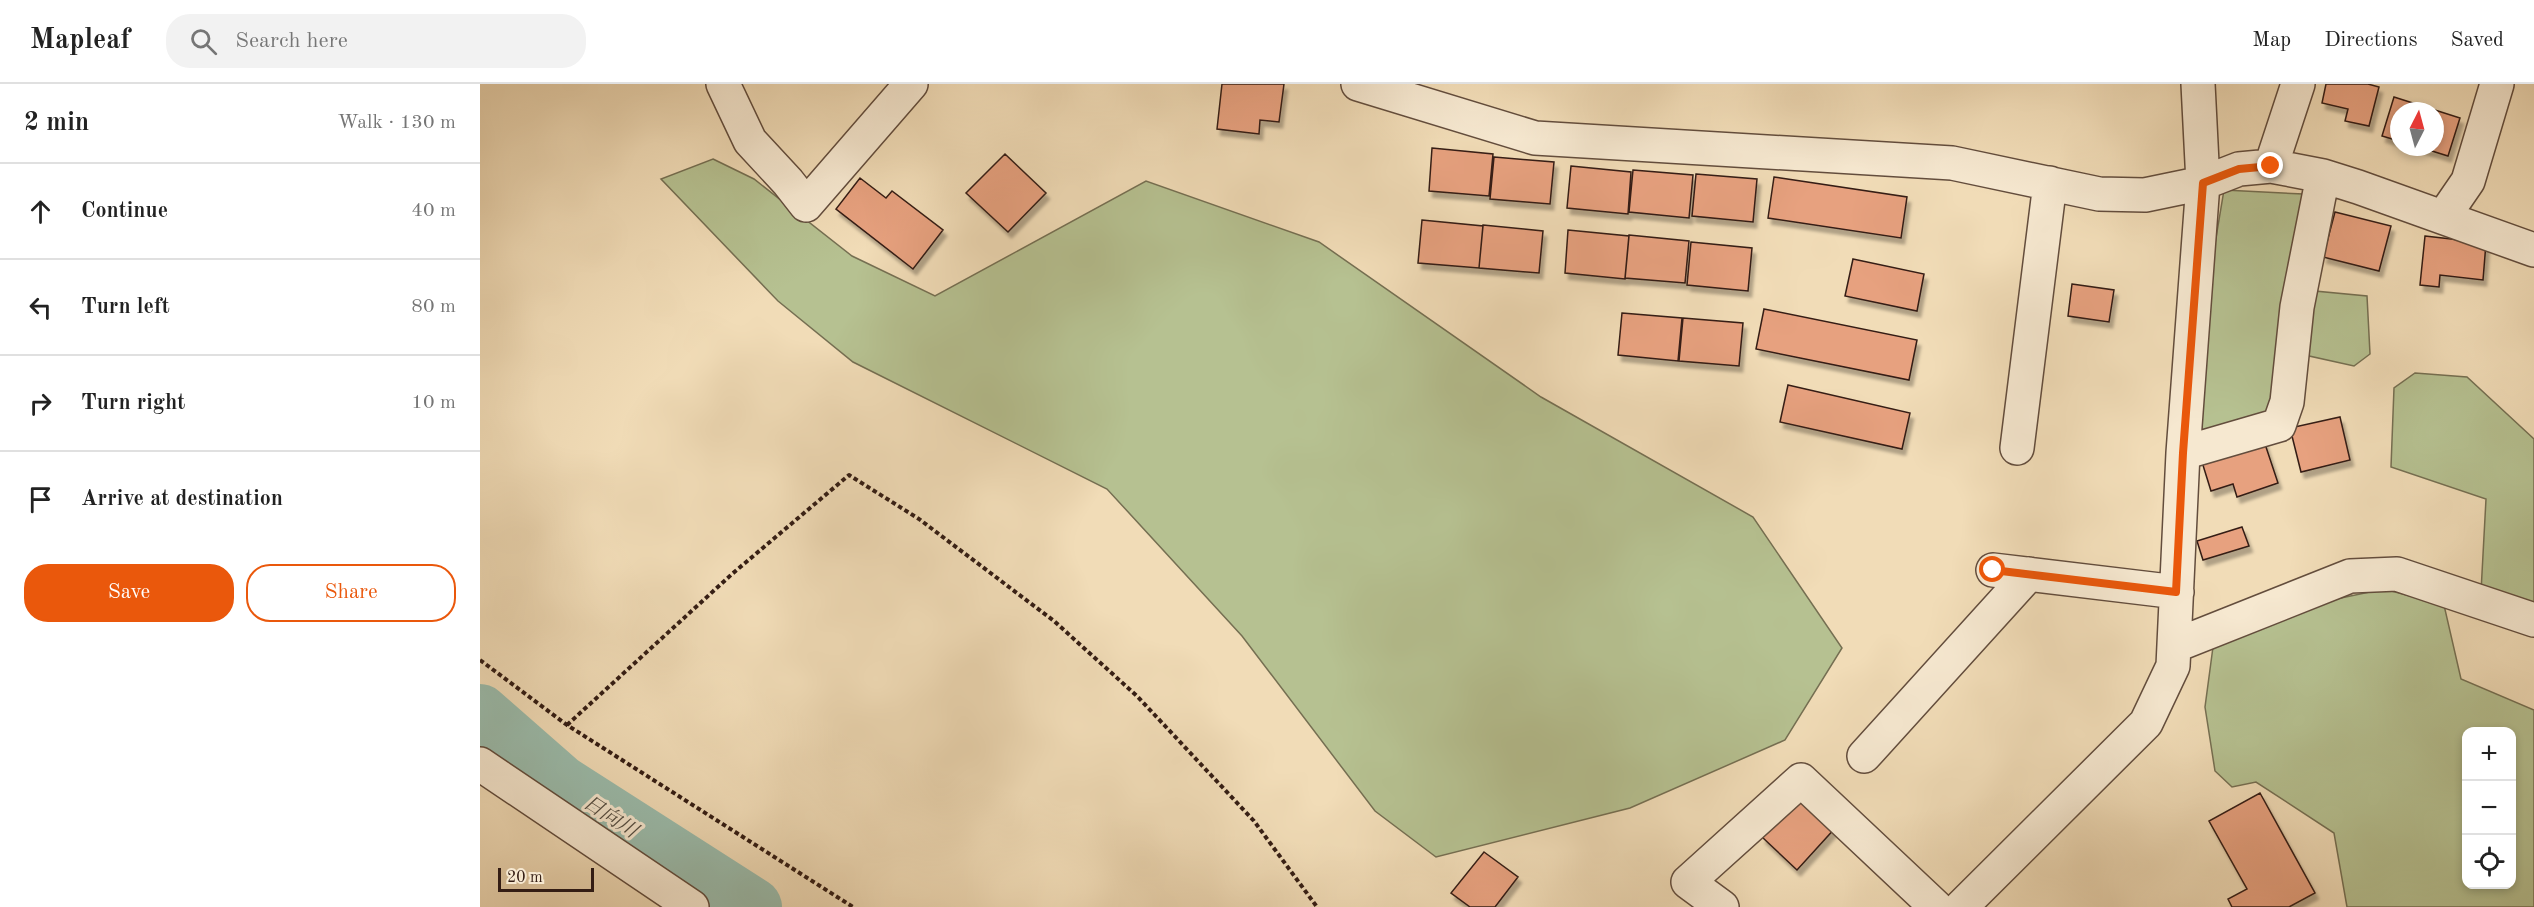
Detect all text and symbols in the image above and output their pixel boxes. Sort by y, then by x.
search box [166,14,586,68]
icon: search [187,25,220,58]
text: Mapleaf [30,27,130,55]
text: Search here [235,30,348,52]
text: Map [2252,30,2291,51]
text: Directions [2324,30,2418,51]
text: Saved [2451,30,2504,51]
north arrow [2390,102,2444,156]
text: 2 min [24,110,89,136]
text: Walk · 130 m [337,113,456,133]
route end [2257,152,2283,178]
icon: ahead [24,195,57,228]
text: Continue [81,200,168,222]
text: 40 m [411,201,456,221]
icon: left [24,291,57,324]
text: Turn left [81,296,170,318]
text: 80 m [411,297,456,317]
icon: right [24,387,57,420]
text: Turn right [81,392,185,414]
text: 10 m [411,393,456,413]
icon: arrive [24,483,57,516]
text: Arrive at destination [81,488,283,510]
route start [1979,556,2005,582]
button: Save [24,564,234,622]
button: Share [246,564,456,622]
map controls [2462,727,2516,889]
button: + [2462,727,2516,781]
button: − [2462,781,2516,835]
water label: 日向川 [579,791,643,843]
button: locate [2462,835,2516,889]
scale bar [498,865,594,892]
text: 20 m [507,870,543,886]

